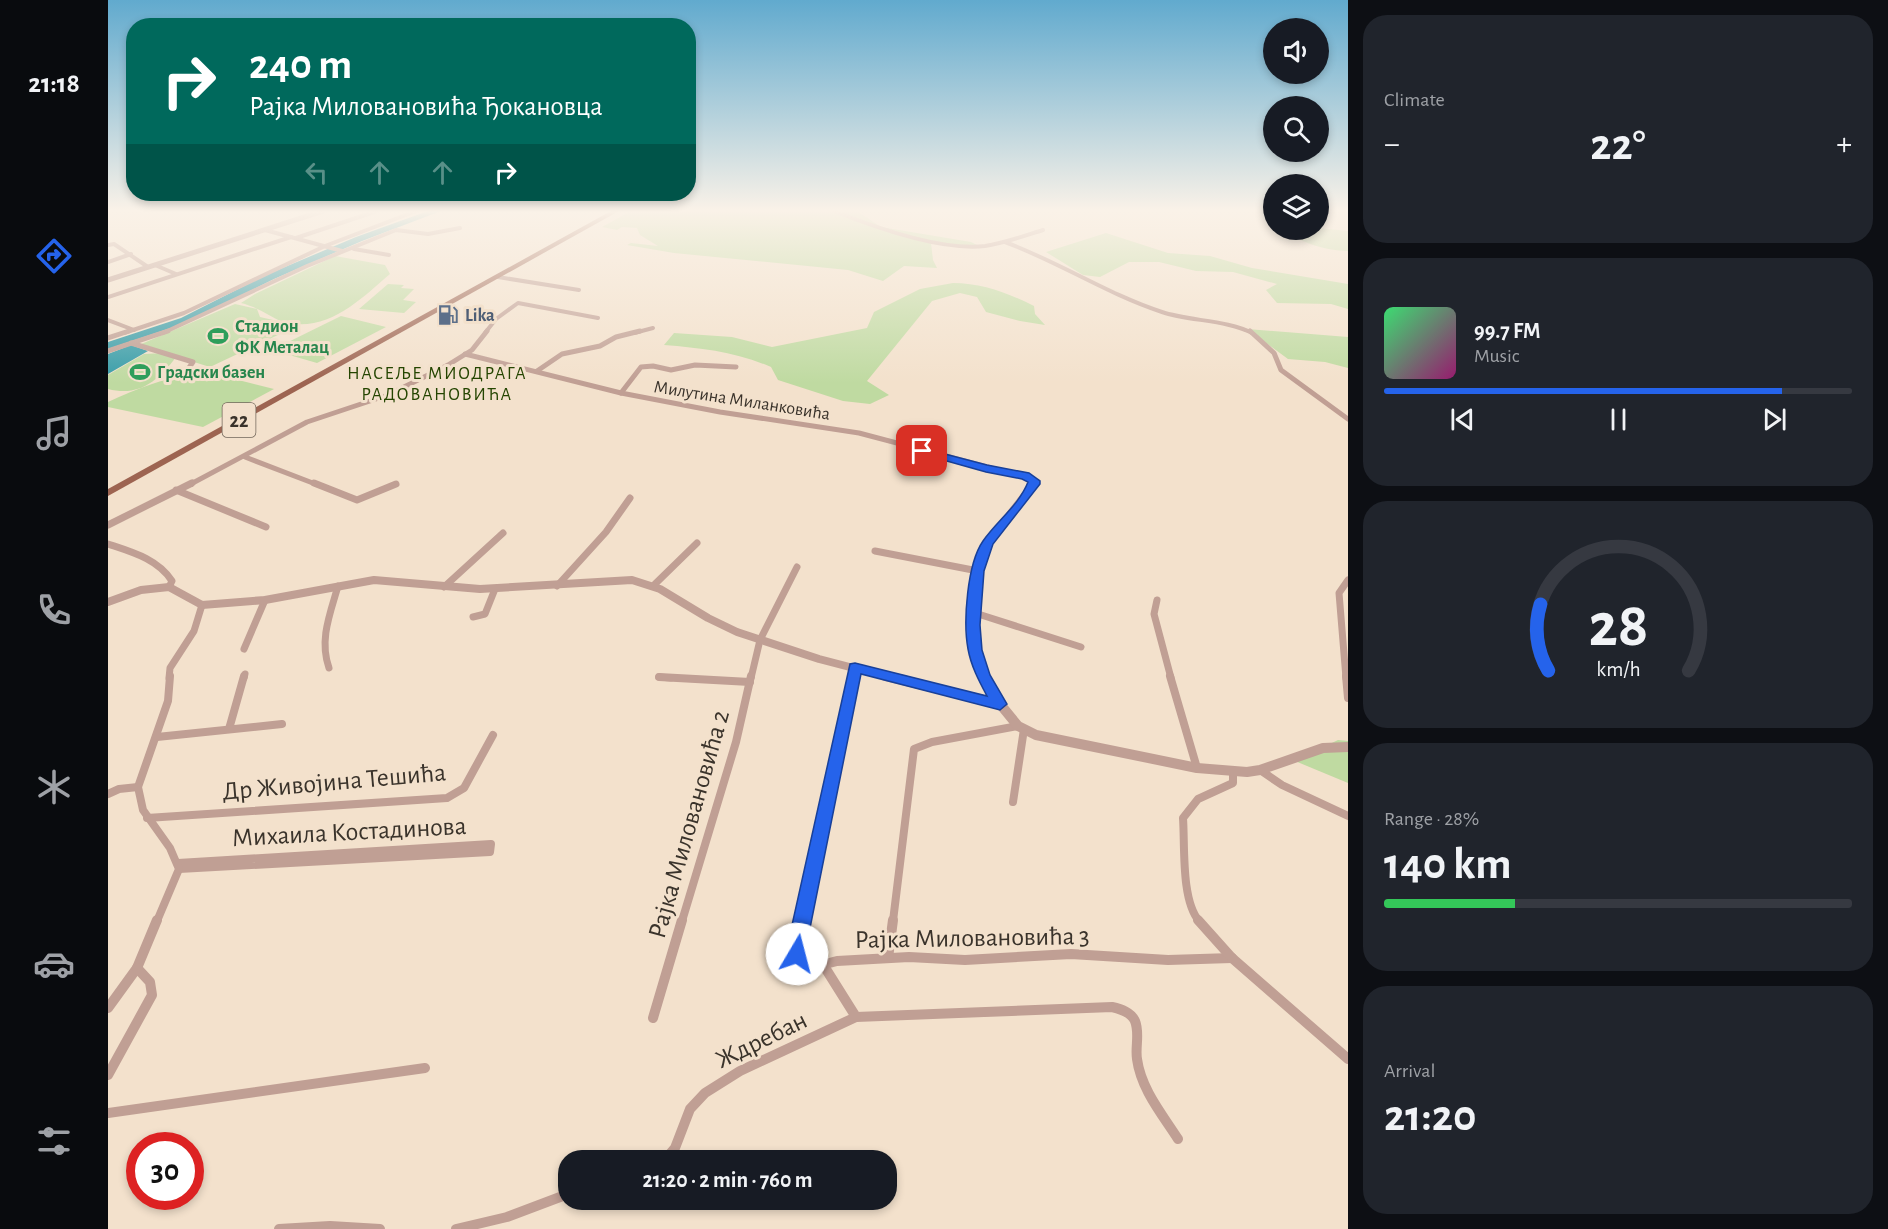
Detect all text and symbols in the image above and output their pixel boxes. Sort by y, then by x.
map controls [1263,18,1329,240]
button: sound [1263,18,1329,84]
icon: right [150,42,228,120]
text: 240 m [249,44,352,86]
text: 21:18 [28,70,80,97]
text: Climate [1384,90,1445,110]
text: Рајка Миловановића Ђокановца [249,93,603,120]
button: search [1263,96,1329,162]
text: 22° [1590,123,1646,168]
text: − [1384,128,1400,161]
text: + [1836,128,1852,161]
icon: left [300,156,333,189]
icon: ahead [363,156,396,189]
icon: ahead [426,156,459,189]
icon: right [489,156,522,189]
button: layers [1263,174,1329,240]
icon: directions [33,235,75,277]
fuel station icon: Lika [436,303,460,327]
place label: Lika [465,307,495,325]
place label: Стадион ФК Металац [235,318,329,357]
text: 99.7 FM [1474,320,1540,342]
sports icon: Стадион ФК Металац [206,324,230,348]
text: Music [1474,346,1520,366]
sports icon: Градски базен [128,360,152,384]
place label: Градски базен [157,364,265,382]
district label: НАСЕЉЕ МИОДРАГА РАДОВАНОВИЋА [347,365,527,404]
street label: Милутина Миланковића [652,378,831,424]
road number: 22 [222,403,256,437]
icon: previous [1446,403,1479,436]
icon: pause [1602,403,1635,436]
icon: next [1758,403,1791,436]
icon: music [33,412,75,454]
pin [896,425,947,476]
icon: arrive [905,434,938,467]
icon: phone [33,589,75,631]
text: 28 [1588,596,1648,658]
text: km/h [1596,660,1640,681]
street label: Рајка Миловановића 2 [644,707,734,941]
street label: Др Живојина Тешића [221,759,447,805]
icon: climate [33,766,75,808]
text: Range · 28% [1384,809,1479,829]
street label: Михаила Костадинова [231,813,467,851]
text: 140 km [1384,842,1512,887]
position arrow [765,922,829,986]
street label: Рајка Миловановића 3 [854,923,1090,953]
icon: car [33,943,75,985]
street label: Ждребан [712,1007,811,1073]
text: Arrival [1384,1061,1435,1081]
text: 21:20 [1384,1094,1476,1139]
icon: filters [33,1120,75,1162]
speed limit sign: 30 [126,1132,204,1210]
text: 21:20 · 2 min · 760 m [643,1169,813,1191]

